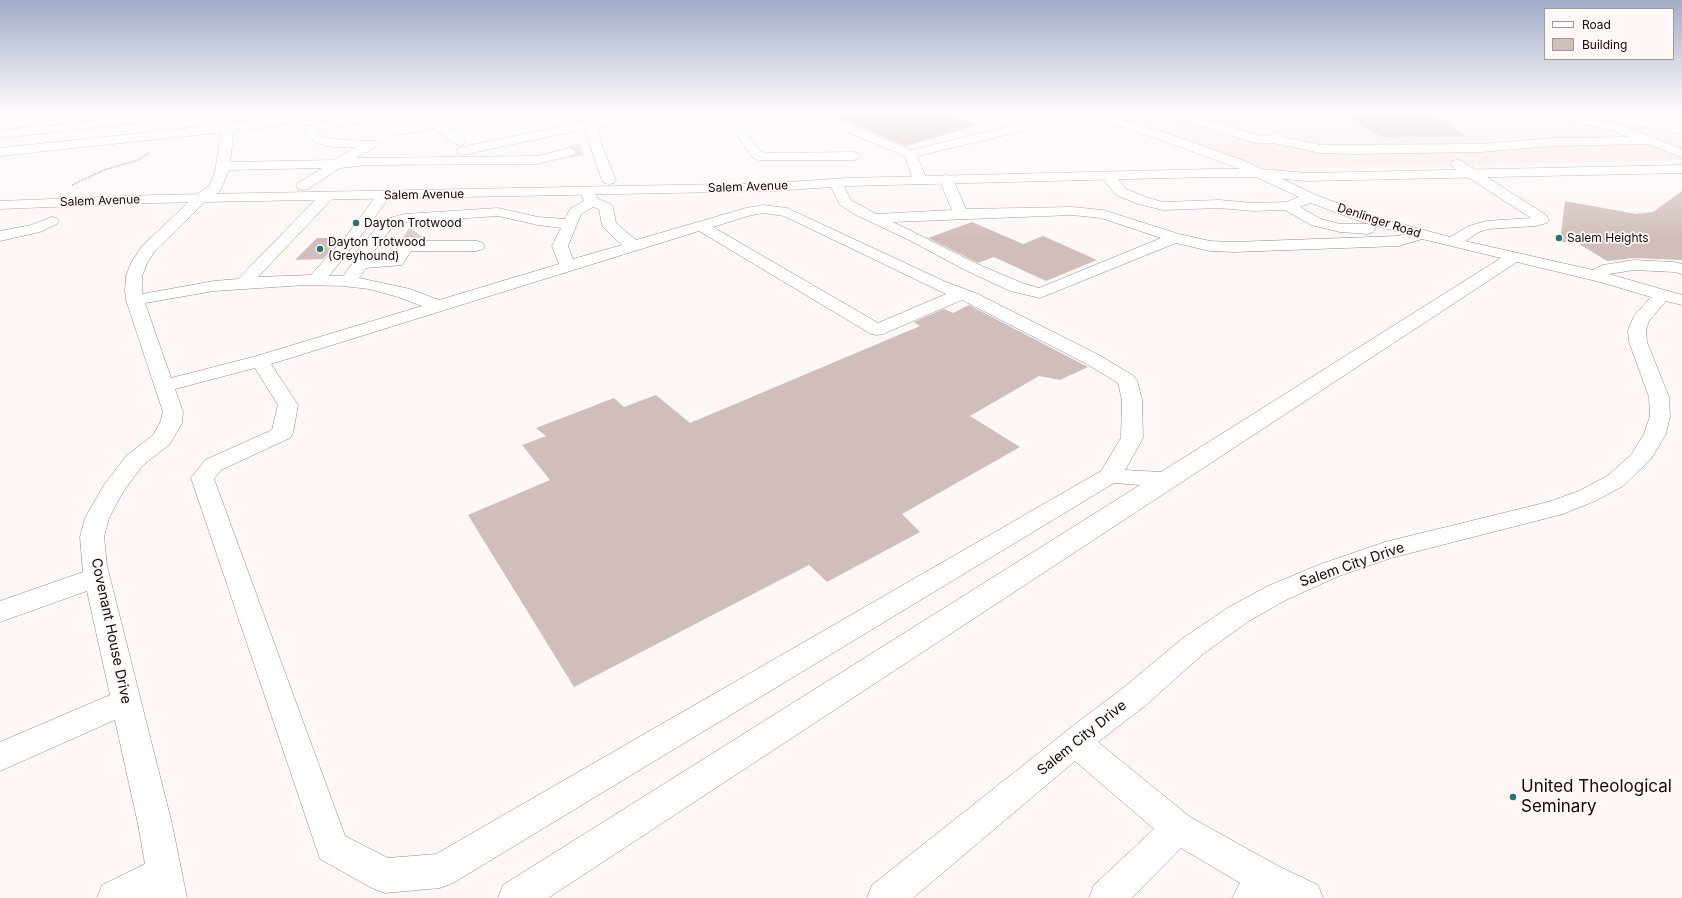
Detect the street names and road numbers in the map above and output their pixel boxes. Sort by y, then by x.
street label: Salem Avenue [708,178,788,196]
street label: Salem Avenue [384,187,464,203]
street label: Salem Avenue [60,192,140,210]
street label: Denlinger Road [1335,201,1423,241]
street label: Salem City Drive [1297,539,1407,591]
street label: Covenant House Drive [87,557,135,705]
street label: Salem City Drive [1034,697,1130,779]

